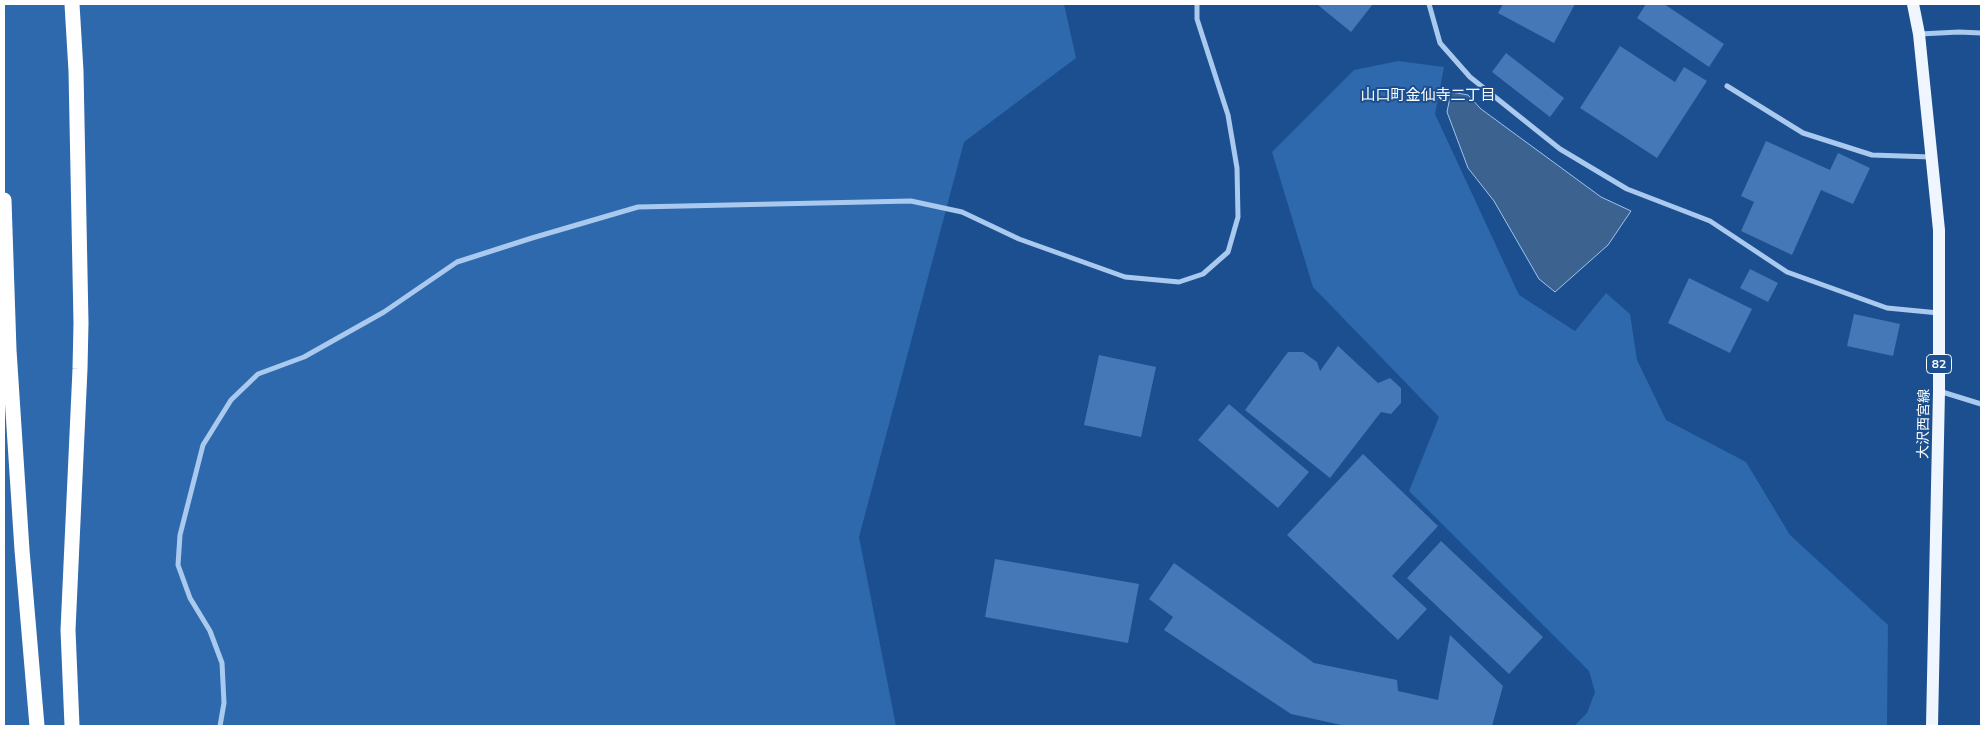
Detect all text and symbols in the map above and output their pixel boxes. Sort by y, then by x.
district label: 山口町金仙寺二丁目 [1361,86,1495,104]
road number: 82 [1926,354,1952,374]
street label: 大沢西宮線 [1915,389,1933,459]

